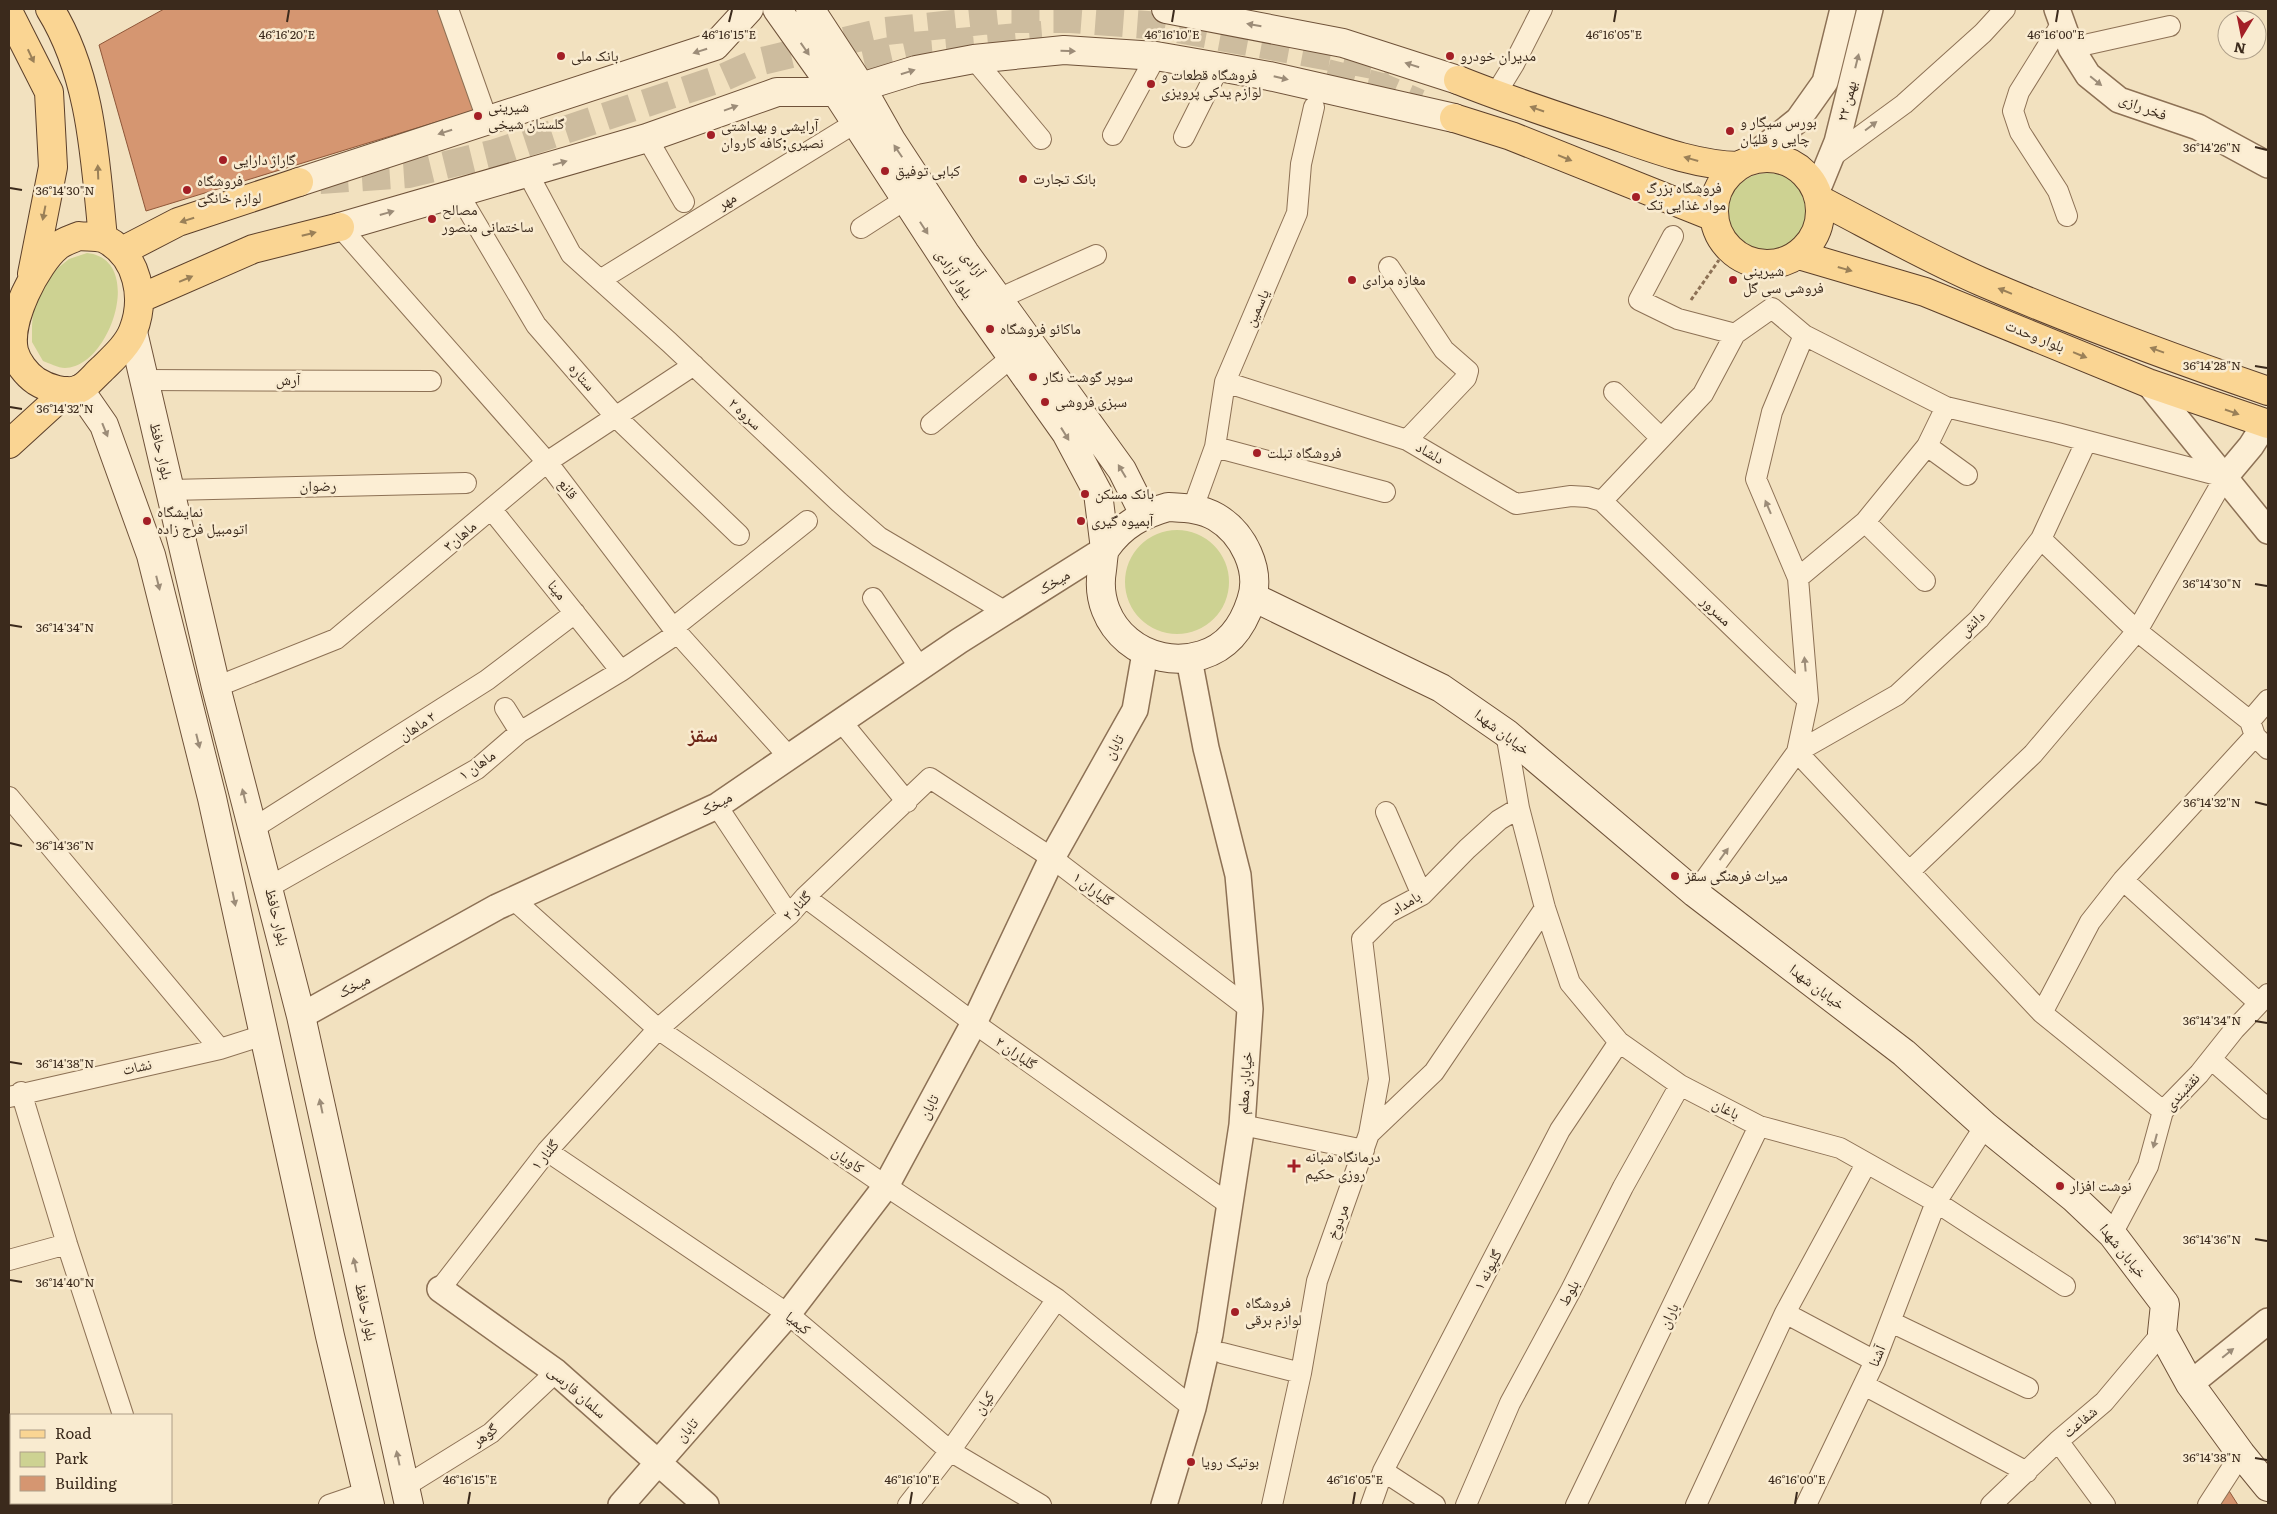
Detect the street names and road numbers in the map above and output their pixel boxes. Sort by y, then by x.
street label: ۲۲ بهمن [1829,78,1862,123]
street label: فخر رازی [2116,86,2171,125]
street label: مهر [711,185,740,215]
street label: بلوار آزادی [930,244,980,303]
street label: آزادی [957,245,992,282]
street label: یاسمین [1237,285,1274,330]
street label: بلوار وحدت [2002,312,2069,357]
street label: ستاره [564,357,602,395]
street label: آرش [276,367,301,390]
street label: سروه ۲ [724,391,768,435]
street label: بلوار حافظ [145,420,180,482]
street label: دلشاد [1412,434,1449,469]
street label: رضوان [299,473,337,496]
street label: قانع [554,473,585,504]
street label: ماهان۳ [437,514,481,556]
street label: میخک [1033,562,1074,599]
street label: مینا [543,574,574,604]
street label: مسرور [1696,589,1738,631]
street label: دانش [1952,604,1989,641]
street label: خیابان شهدا [1470,702,1536,760]
street label: ٢ ماهان [393,704,440,745]
street label: تابان [1096,729,1129,763]
street label: ماهان ۱ [453,743,499,785]
street label: میخک [695,784,736,821]
street label: گلباران ۱ [1069,865,1119,911]
street label: بامداد [1386,884,1425,920]
street label: بلوار حافظ [260,885,297,948]
street label: گلنار ۲ [776,885,816,925]
street label: خیابان شهدا [1785,957,1851,1015]
street label: میخک [333,966,374,1003]
street label: گلباران ۲ [991,1029,1043,1075]
street label: خیابان معلم [1230,1050,1257,1115]
street label: نشات [120,1051,153,1080]
street label: نقشبندی [2157,1067,2204,1115]
street label: تابان [911,1089,944,1123]
street label: باغان [1709,1091,1744,1124]
street label: گلنار ۱ [524,1134,564,1174]
street label: کاویان [828,1139,870,1178]
street label: مردوخ [1320,1201,1354,1242]
street label: خیابان شهدا [2095,1218,2154,1283]
street label: گلپونه ۱ [1466,1245,1507,1294]
street label: بلوط [1551,1275,1584,1309]
street label: بلوار حافظ [350,1281,385,1343]
street label: باران [1652,1299,1684,1332]
street label: کیمیا [781,1304,817,1339]
street label: آشنا [1861,1340,1891,1370]
street label: سلمان فارسی [543,1359,613,1423]
street label: کیان [966,1386,999,1419]
street label: شفاعت [2057,1399,2102,1442]
street label: تابان [669,1411,703,1446]
street label: گوهر [466,1416,502,1452]

